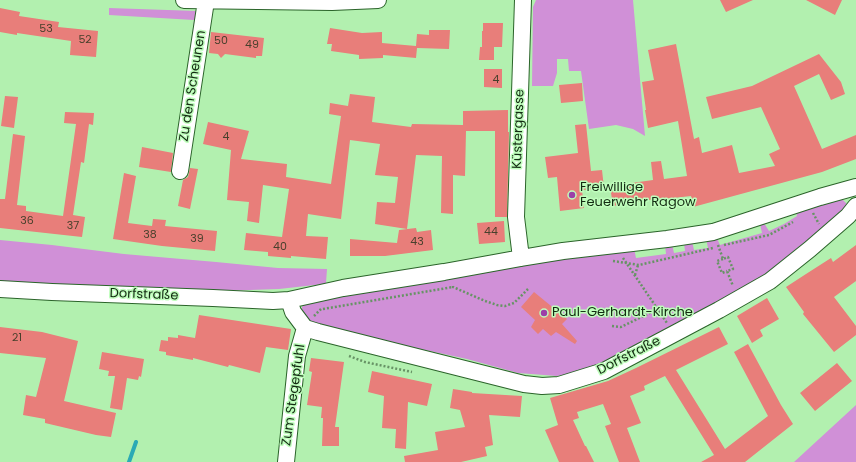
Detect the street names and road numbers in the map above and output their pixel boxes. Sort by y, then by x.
street label: Zu den Scheunen [177,29,209,143]
street label: Küstergasse [510,89,528,169]
street label: Dorfstraße [109,286,179,304]
street label: Dorfstraße [595,333,663,379]
street label: Zum Stegepfuhl [279,343,309,447]

